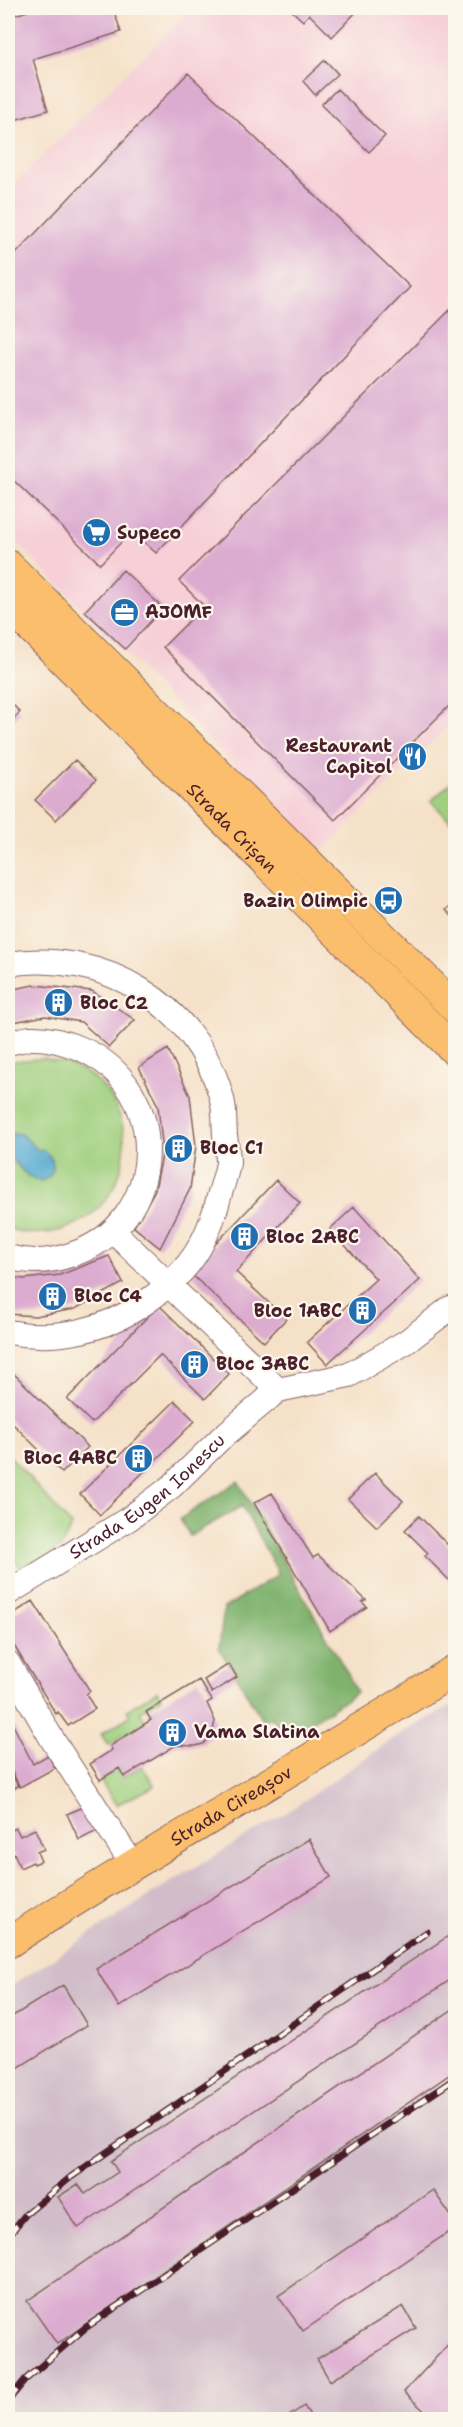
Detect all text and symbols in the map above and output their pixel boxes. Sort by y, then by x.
supermarket icon: Supeco [80,517,112,549]
place label: Supeco [117,521,181,545]
office icon: AJOMF [108,596,140,628]
place label: AJOMF [145,600,212,624]
place label: Restaurant Capitol [285,734,392,779]
restaurant icon: Restaurant Capitol [397,740,429,772]
street label: Strada Crișan [181,778,282,879]
bus stop icon: Bazin Olimpic [373,885,405,917]
place label: Bazin Olimpic [243,889,368,913]
building icon: Bloc C2 [43,987,75,1019]
place label: Bloc C2 [80,991,149,1015]
building icon: Bloc C1 [163,1132,195,1164]
place label: Bloc C1 [200,1136,264,1160]
building icon: Bloc 2ABC [229,1221,261,1253]
place label: Bloc 2ABC [266,1225,359,1249]
building icon: Bloc C4 [37,1280,69,1312]
place label: Bloc C4 [74,1284,142,1308]
building icon: Bloc 1ABC [347,1295,379,1327]
place label: Bloc 1ABC [254,1299,342,1323]
building icon: Bloc 3ABC [179,1348,211,1380]
place label: Bloc 3ABC [216,1352,309,1376]
street label: Strada Eugen Ionescu [65,1428,230,1565]
building icon: Bloc 4ABC [122,1442,154,1474]
place label: Bloc 4ABC [24,1446,117,1470]
building icon: Vama Slatina [157,1716,189,1748]
place label: Vama Slatina [194,1720,320,1744]
street label: Strada Cireașov [166,1760,297,1852]

